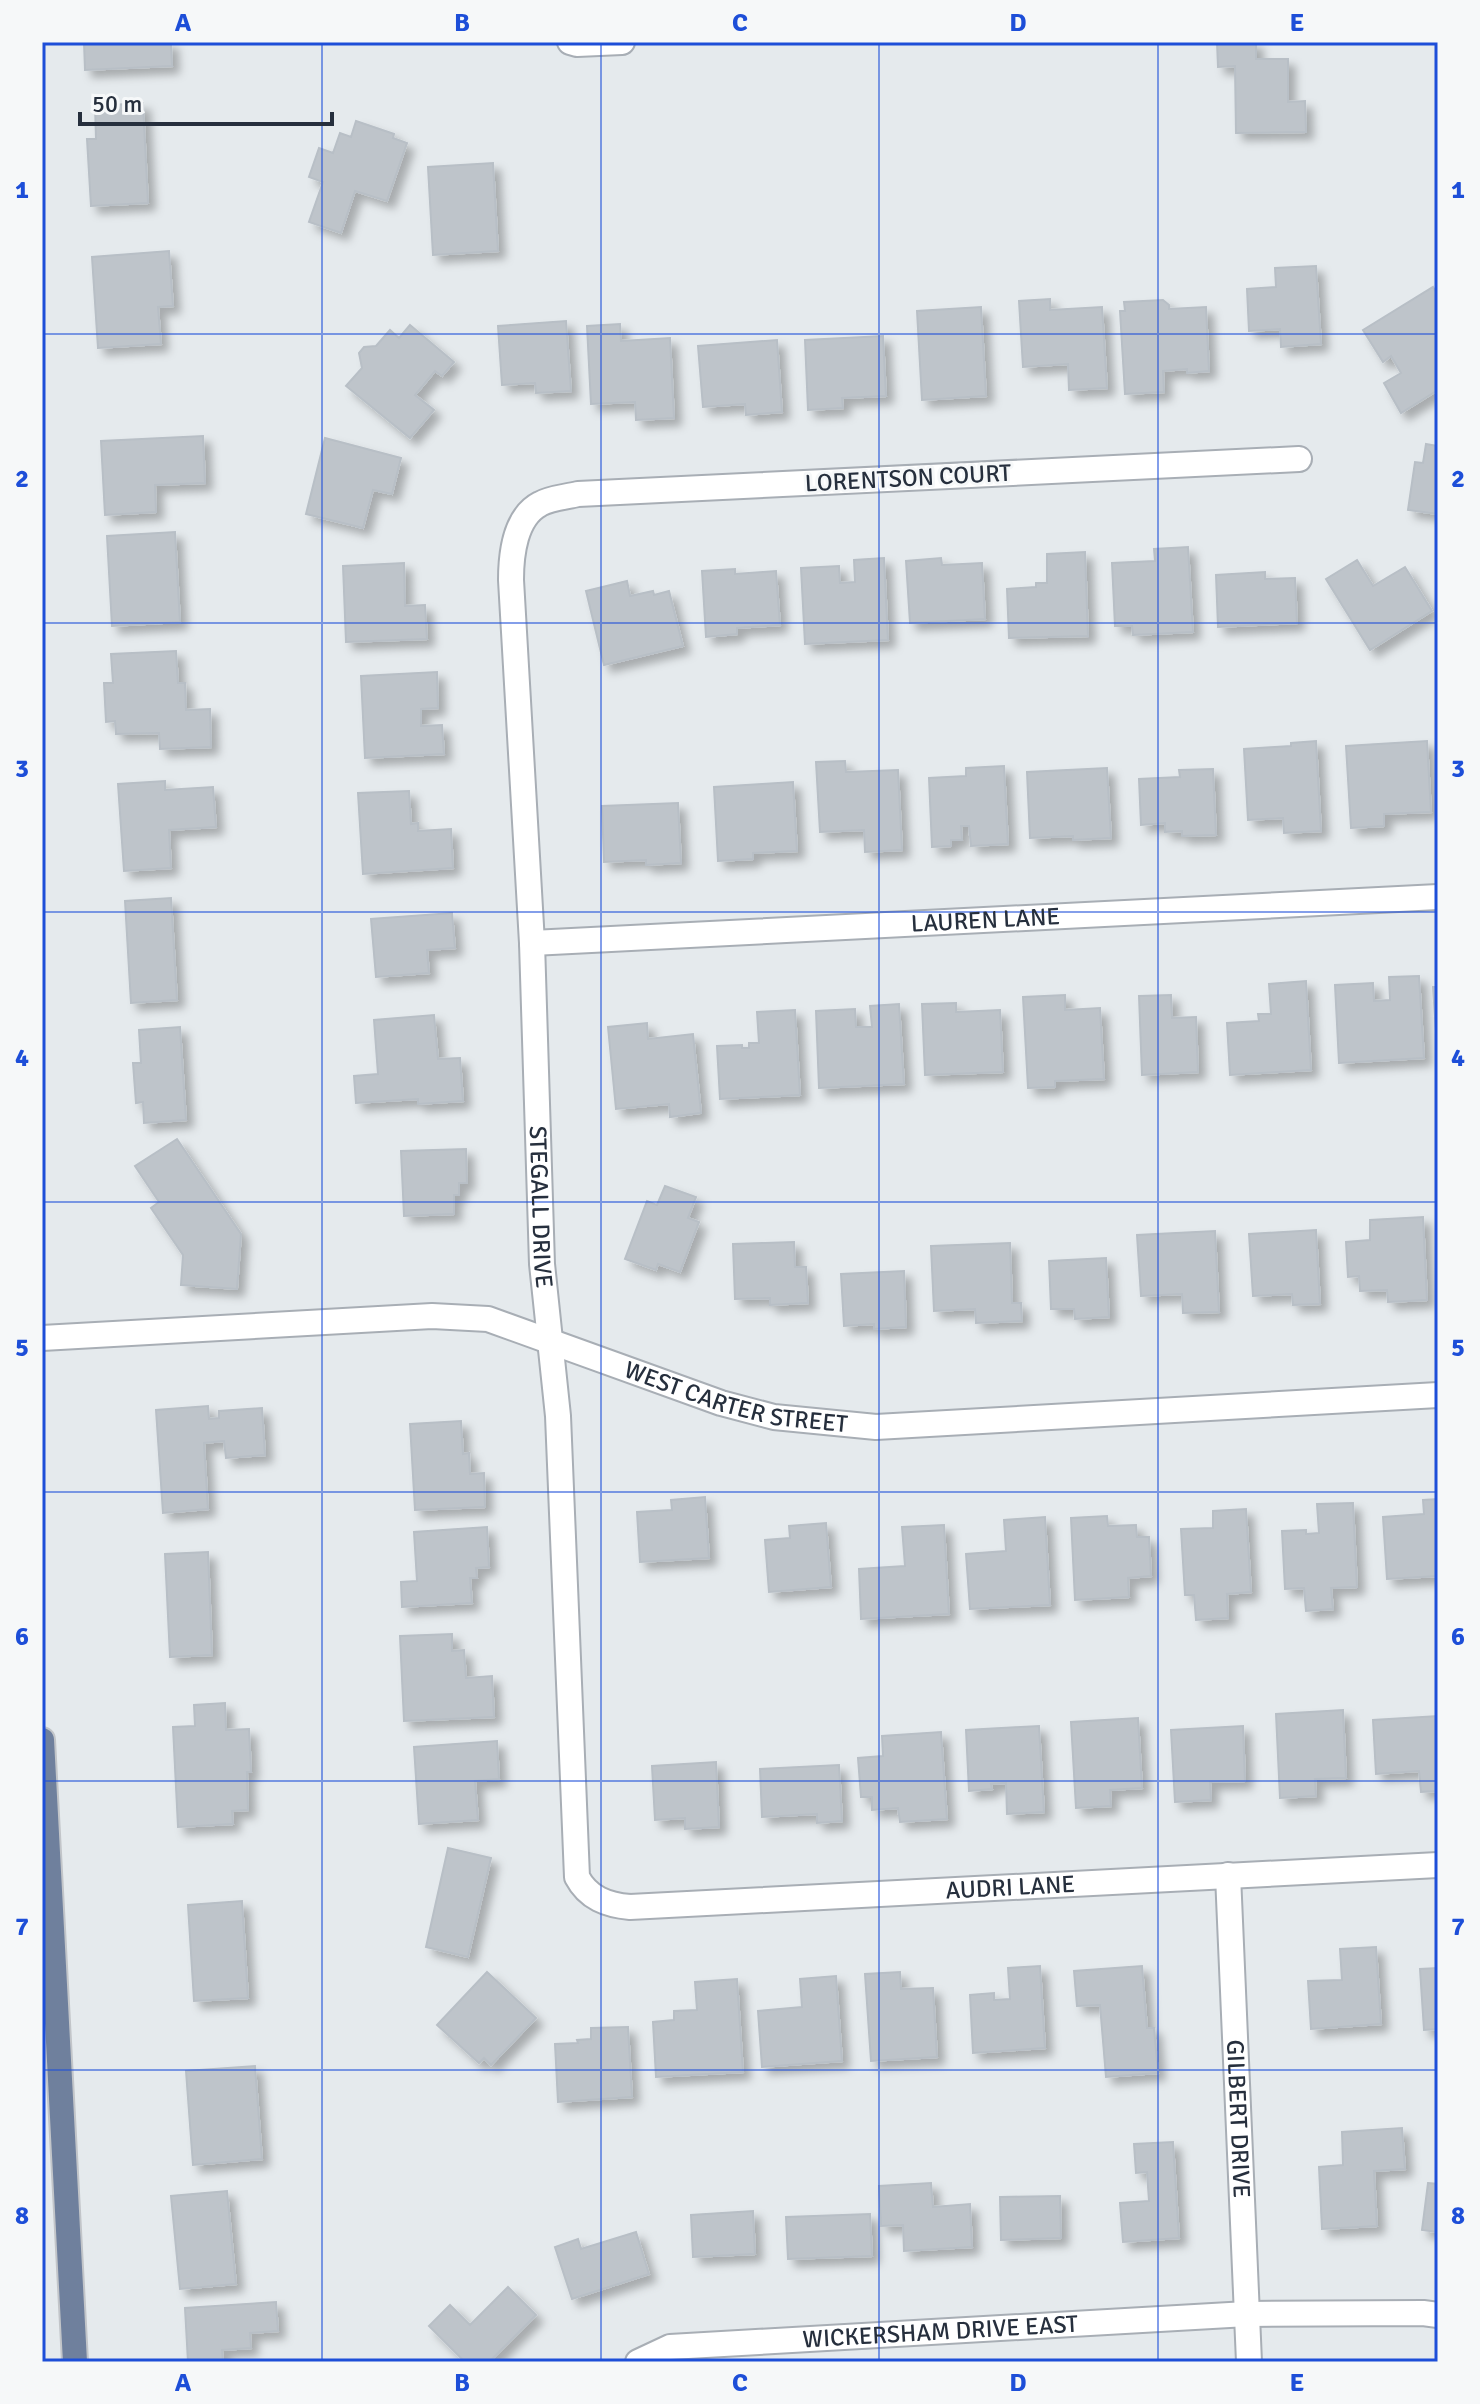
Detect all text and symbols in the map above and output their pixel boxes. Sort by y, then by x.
text: A [175,7,192,39]
text: B [454,7,470,39]
text: C [732,7,748,39]
text: D [1009,7,1027,39]
text: E [1290,7,1304,39]
scale bar [80,76,332,126]
text: 50 m [92,89,142,119]
text: 1 [15,174,29,206]
text: 1 [1451,174,1465,206]
street label: LORENTSON COURT [804,458,1012,498]
text: 2 [15,463,29,495]
text: 2 [1451,463,1465,495]
text: 3 [15,753,29,785]
text: 3 [1451,753,1465,785]
street label: LAUREN LANE [910,901,1061,939]
text: 4 [15,1042,29,1074]
text: 4 [1451,1042,1465,1074]
street label: STEGALL DRIVE [523,1125,559,1289]
text: 5 [15,1332,29,1364]
text: 5 [1451,1332,1465,1364]
street label: WEST CARTER STREET [620,1354,849,1439]
text: 6 [15,1621,29,1653]
text: 6 [1451,1621,1465,1653]
street label: AUDRI LANE [945,1869,1076,1906]
text: 7 [15,1911,29,1943]
text: 7 [1451,1911,1465,1943]
street label: GILBERT DRIVE [1220,2039,1257,2199]
text: 8 [15,2200,29,2232]
text: 8 [1451,2200,1465,2232]
street label: WICKERSHAM DRIVE EAST [802,2309,1079,2354]
text: A [175,2367,192,2399]
text: B [454,2367,470,2399]
text: C [732,2367,748,2399]
text: D [1009,2367,1027,2399]
text: E [1290,2367,1304,2399]

